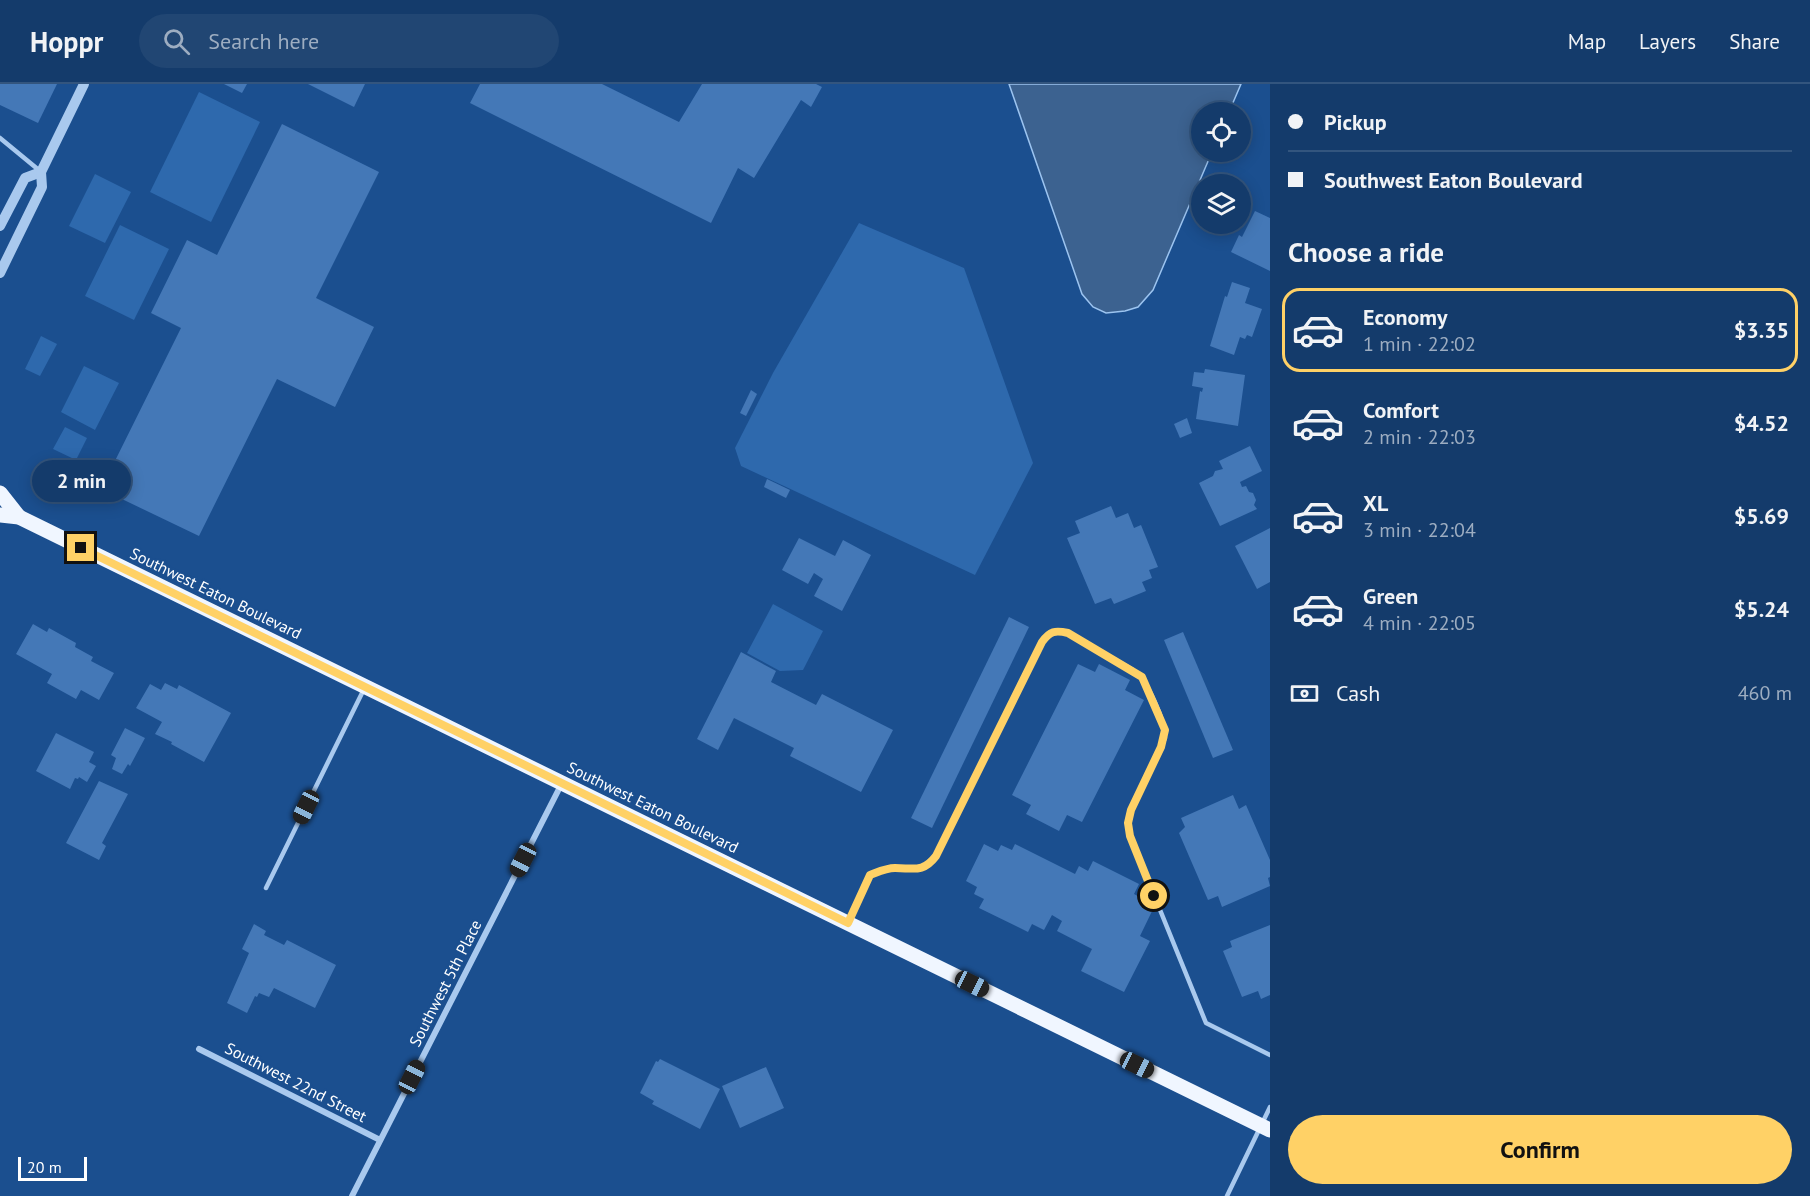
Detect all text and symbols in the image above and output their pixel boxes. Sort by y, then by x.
search box [139,14,559,68]
text: Hoppr [30,23,103,60]
icon: search [160,25,193,58]
text: Search here [208,27,319,55]
text: Map [1568,28,1606,55]
text: Layers [1639,28,1696,55]
text: Share [1729,28,1780,55]
map controls [1191,102,1251,234]
button: locate [1191,102,1251,162]
text: Pickup [1324,108,1387,136]
text: Southwest Eaton Boulevard [1324,166,1583,194]
button: layers [1191,174,1251,234]
text: Choose a ride [1288,235,1444,269]
icon: car [1291,303,1345,357]
text: Economy [1363,303,1447,331]
text: $3.35 [1734,316,1789,344]
text: 1 min · 22:02 [1363,331,1476,357]
icon: car [1291,396,1345,450]
text: Comfort [1363,396,1439,424]
text: $4.52 [1734,409,1789,437]
text: 2 min · 22:03 [1363,424,1476,450]
callout: 2 min [32,461,130,503]
text: 2 min [57,468,106,494]
icon: car [1291,489,1345,543]
text: XL [1363,489,1388,517]
text: $5.69 [1734,502,1789,530]
text: 3 min · 22:04 [1363,517,1476,543]
route end [67,534,94,561]
street label: Southwest Eaton Boulevard [127,543,305,643]
icon: car [1291,582,1345,636]
text: Green [1363,582,1418,610]
text: $5.24 [1734,595,1789,623]
text: 4 min · 22:05 [1363,610,1476,636]
icon: cash [1288,677,1321,710]
text: Cash [1336,679,1380,707]
text: 460 m [1738,680,1792,706]
street label: Southwest Eaton Boulevard [564,757,742,857]
car [290,787,322,827]
car [507,840,539,880]
route start [1140,882,1167,909]
street label: Southwest 5th Place [404,916,486,1050]
car [952,968,992,1000]
street label: Southwest 22nd Street [222,1038,371,1127]
car [1117,1049,1157,1081]
car [396,1057,428,1097]
button: Confirm [1288,1115,1792,1184]
scale bar [18,1154,87,1182]
text: 20 m [27,1157,62,1177]

